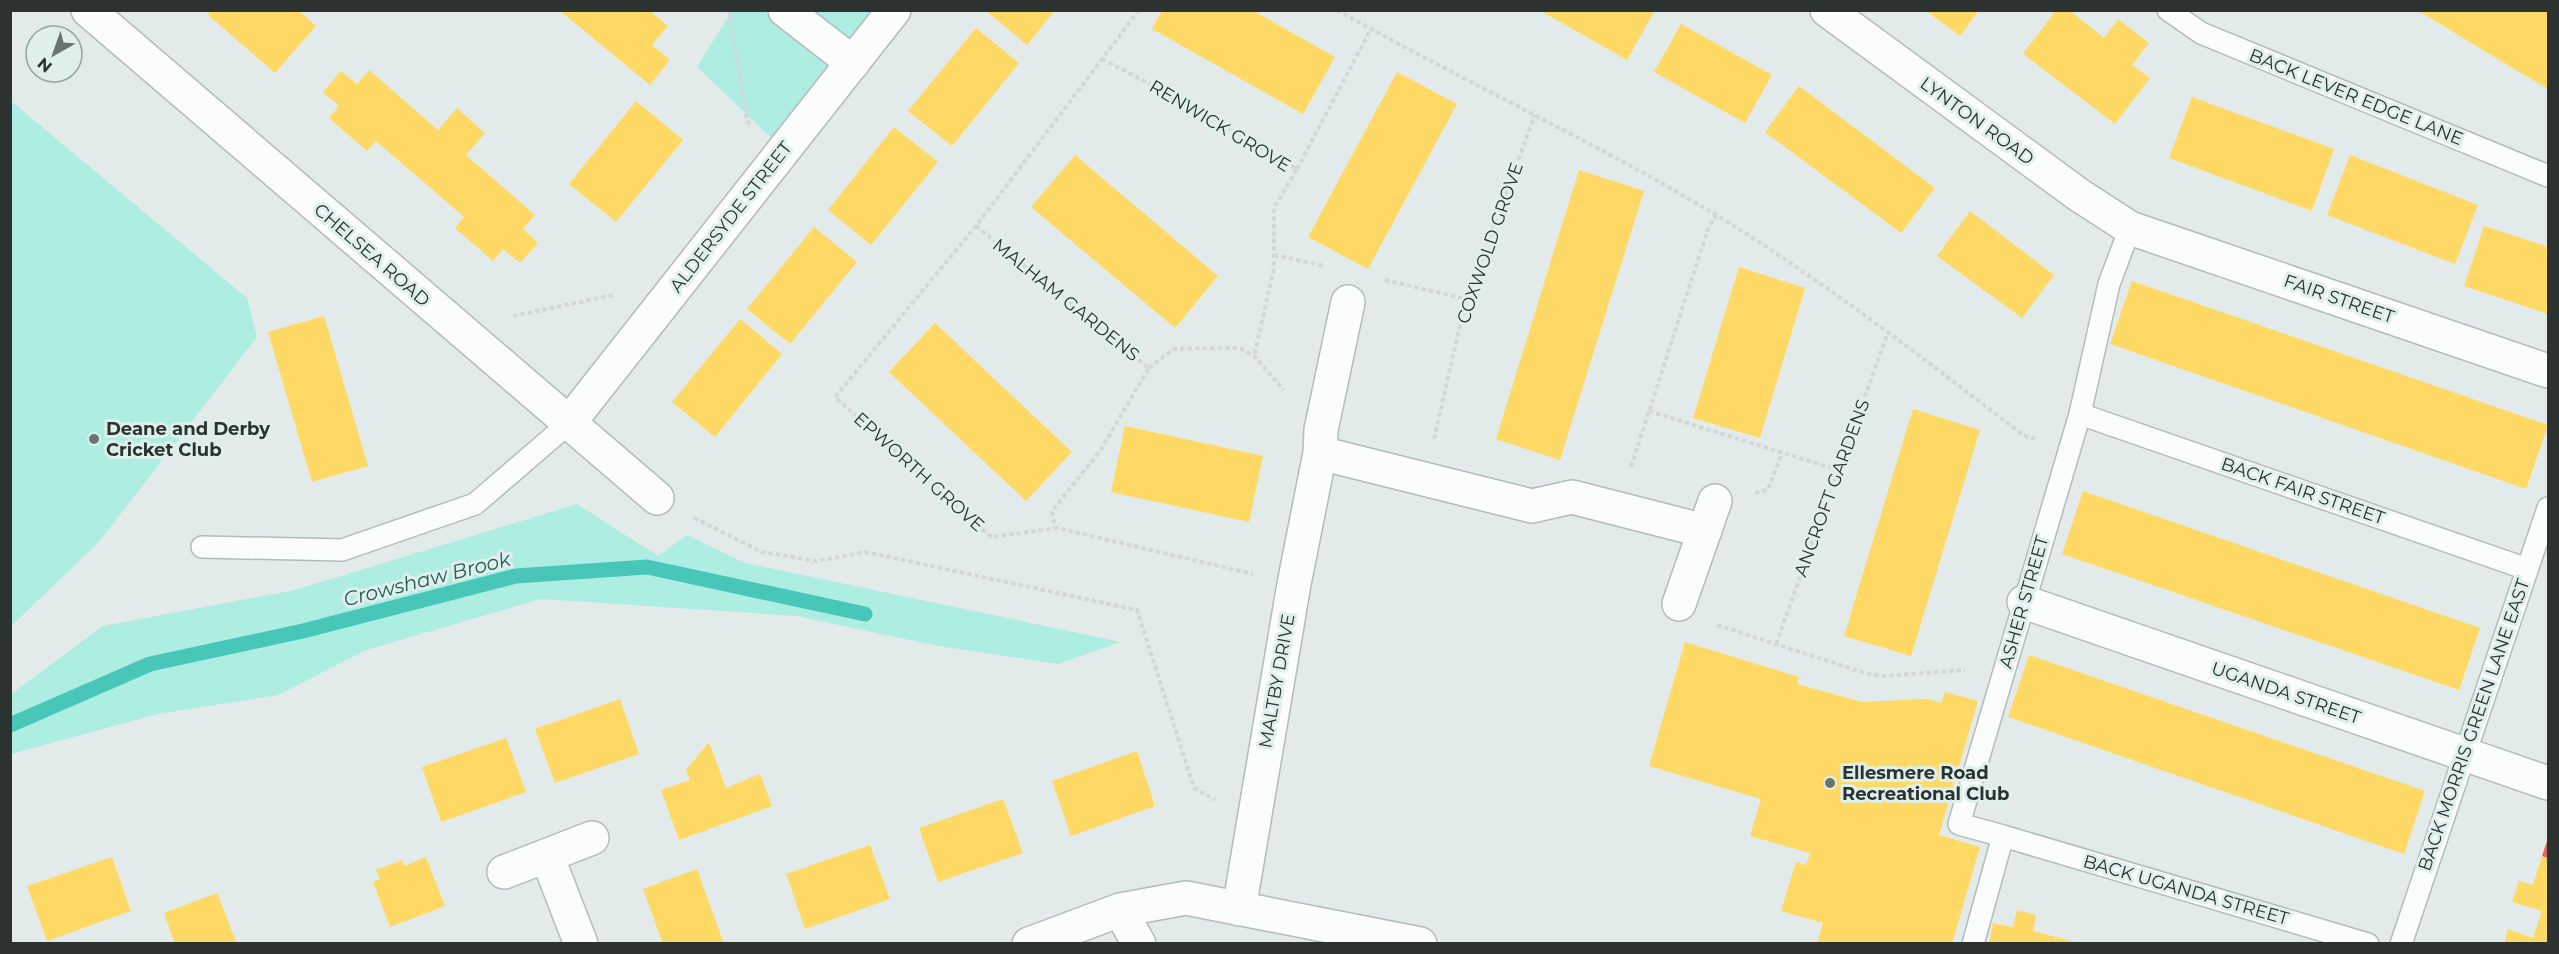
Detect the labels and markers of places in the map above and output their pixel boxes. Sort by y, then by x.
place label: Deane and Derby Cricket Club [106,418,270,461]
marker: Deane and Derby Cricket Club [87,432,101,446]
place label: Ellesmere Road Recreational Club [1842,762,2009,805]
marker: Ellesmere Road Recreational Club [1823,776,1837,790]

